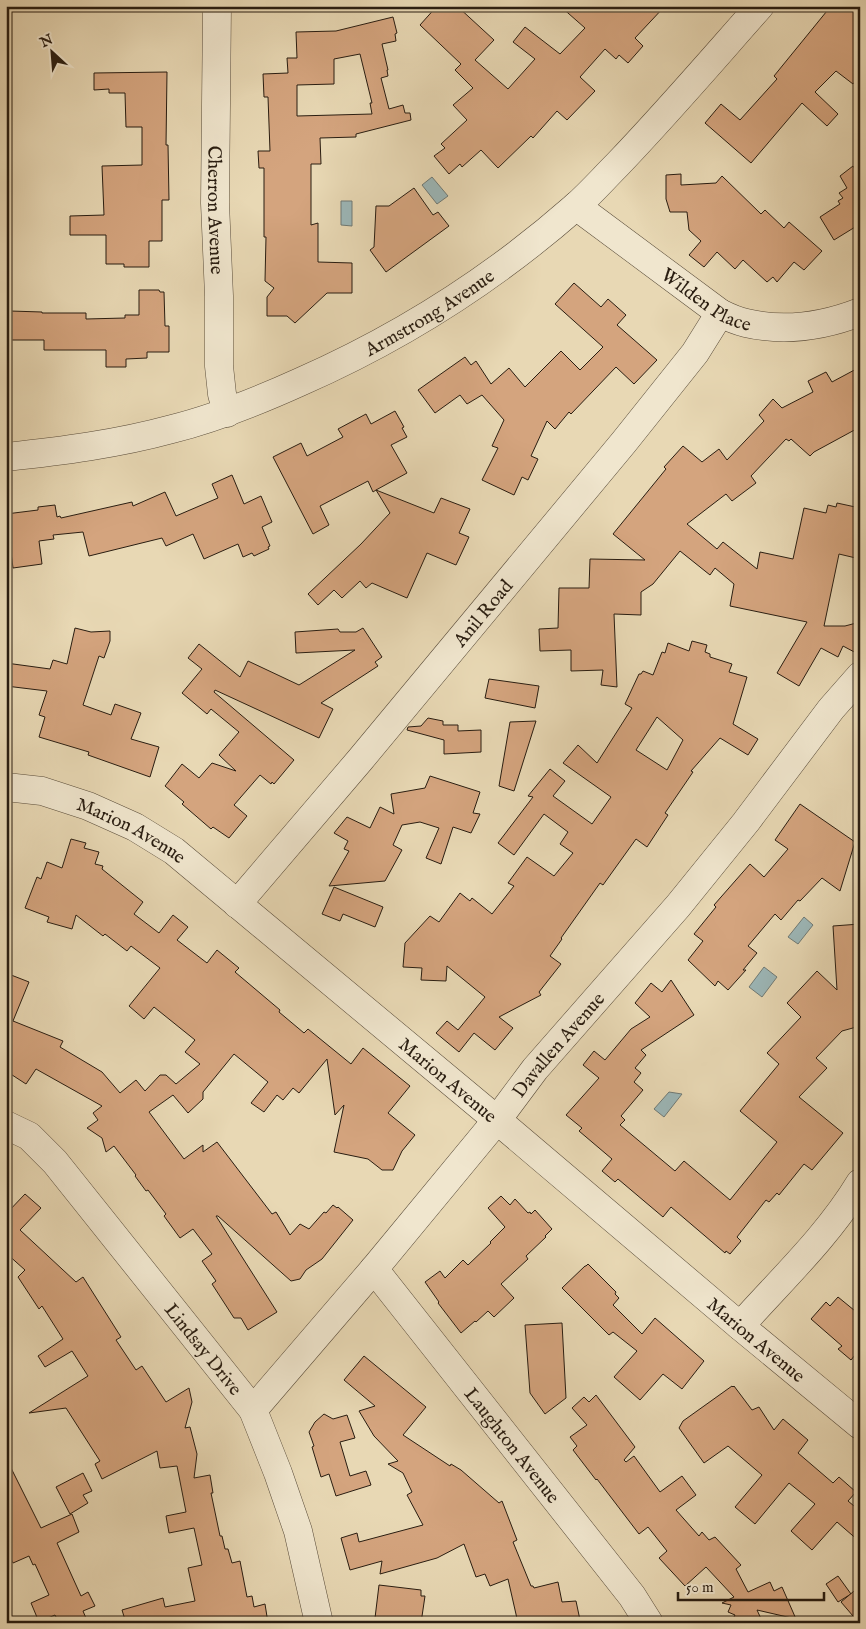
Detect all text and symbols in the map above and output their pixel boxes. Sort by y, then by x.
north arrow [28,28,78,78]
text: N [36,30,56,52]
street label: Cherron Avenue [201,145,228,275]
street label: Wilden Place [656,263,753,338]
street label: Armstrong Avenue [360,265,500,363]
street label: Anil Road [448,575,519,653]
street label: Marion Avenue [73,793,190,870]
street label: Davallen Avenue [508,988,611,1103]
street label: Marion Avenue [393,1033,501,1129]
street label: Marion Avenue [701,1293,809,1389]
street label: Lindsay Drive [158,1299,247,1401]
street label: Laughton Avenue [458,1383,564,1509]
scale bar [678,1569,825,1601]
text: 50 m [686,1578,714,1597]

